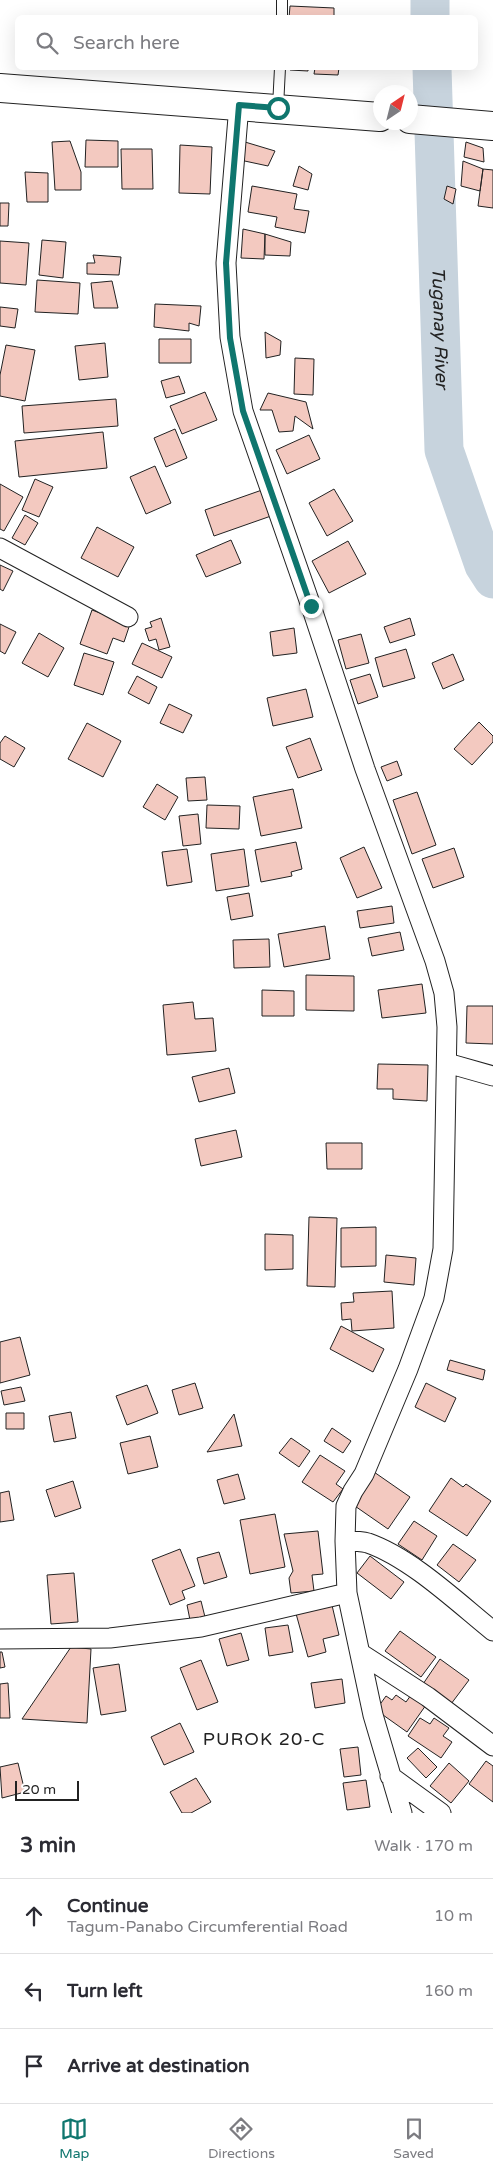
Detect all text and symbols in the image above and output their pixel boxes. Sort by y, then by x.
search box [15,15,478,70]
icon: search [33,29,61,57]
text: Search here [73,32,180,54]
north arrow [373,85,418,130]
route start [267,97,290,120]
water label: Tuganay River [427,267,453,391]
route end [300,595,323,618]
district label: PUROK 20-C [203,1728,325,1750]
scale bar [15,1778,79,1801]
text: 20 m [22,1781,56,1798]
text: 3 min [20,1833,76,1858]
text: Walk · 170 m [374,1836,473,1856]
text: Continue [67,1895,149,1917]
icon: ahead [20,1902,48,1930]
text: 10 m [434,1906,473,1926]
text: Tagum-Panabo Circumferential Road [67,1917,348,1937]
icon: left [20,1977,48,2005]
text: Turn left [67,1980,143,2002]
text: 160 m [424,1981,473,2001]
icon: arrive [20,2052,48,2080]
text: Arrive at destination [67,2055,250,2077]
tab: Map [59,2115,89,2162]
tab: Directions [208,2115,275,2162]
tab: Saved [393,2115,434,2162]

